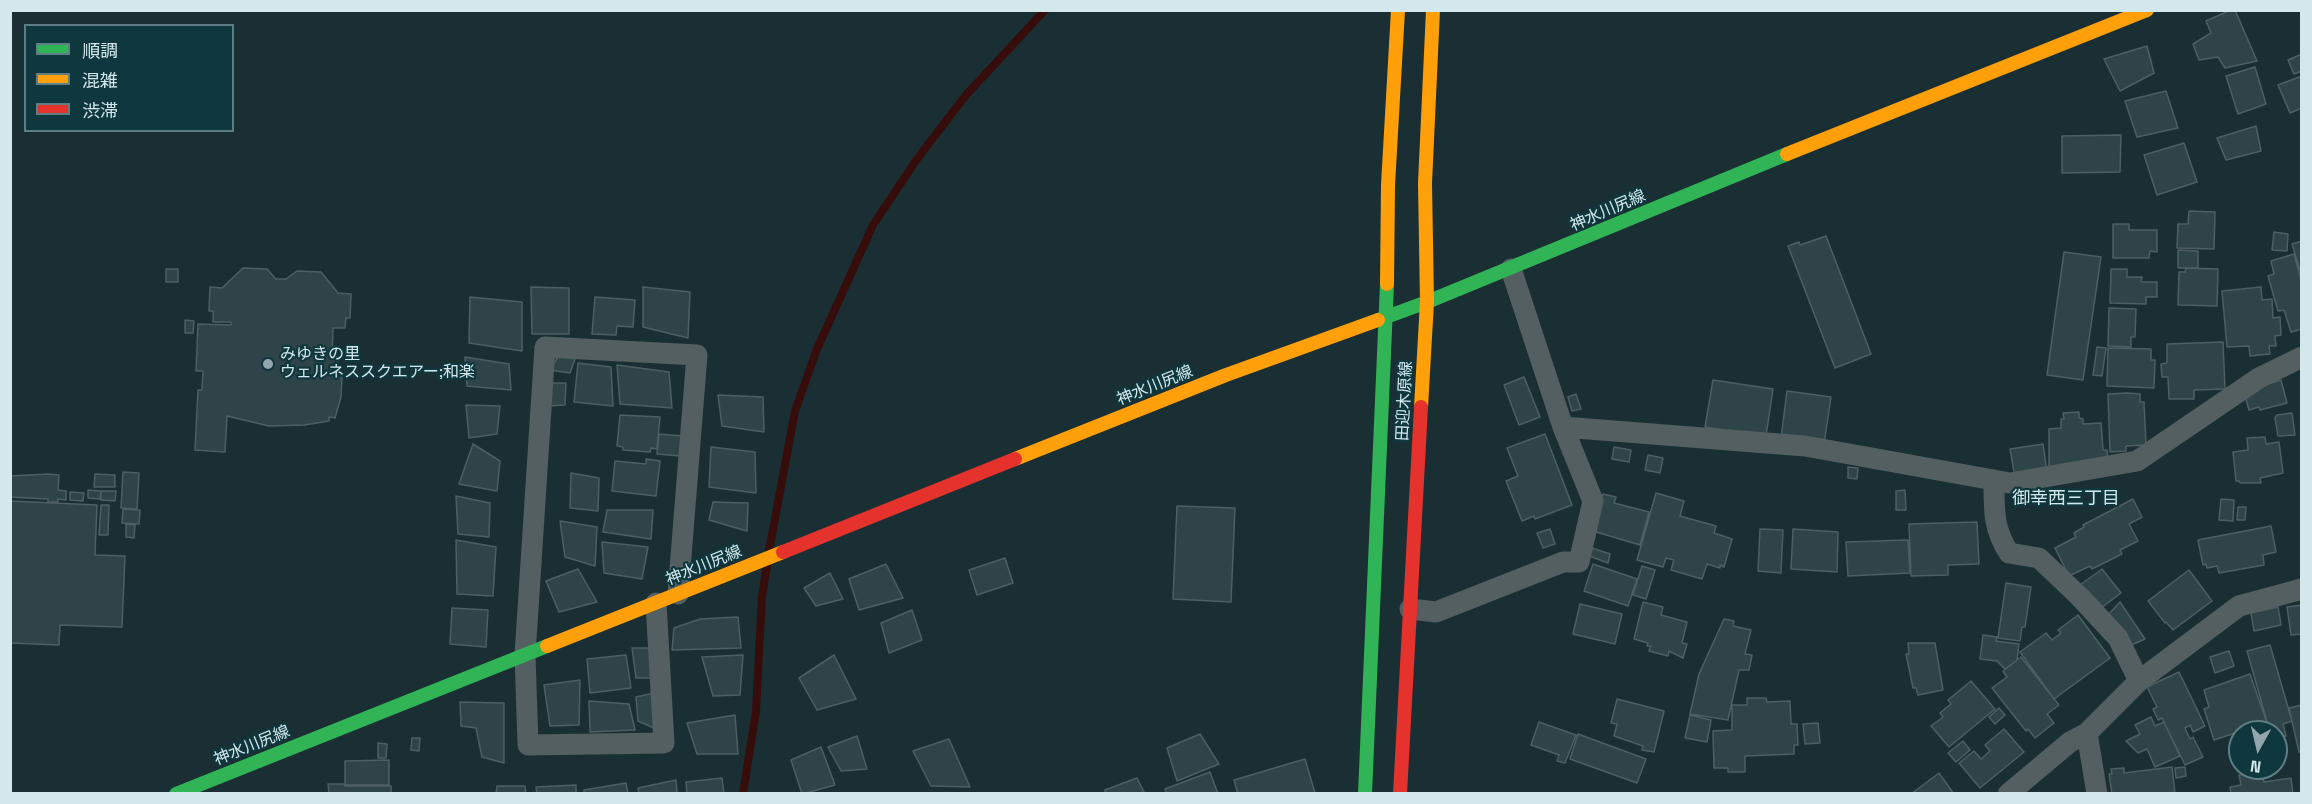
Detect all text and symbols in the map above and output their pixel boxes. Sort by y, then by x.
legend [24,24,234,132]
text: 順調 [82,39,118,62]
text: 混雑 [82,69,118,92]
text: 渋滞 [82,99,118,122]
street label: 神水川尻線 [1567,187,1649,235]
place label: みゆきの里 ウェルネススクエアー;和楽 [280,345,475,383]
marker: みゆきの里 ウェルネススクエアー;和楽 [261,357,275,371]
street label: 田迎木原線 [1393,361,1417,441]
street label: 神水川尻線 [1114,362,1196,410]
district label: 御幸西三丁目 [2012,488,2120,510]
street label: 神水川尻線 [663,542,745,590]
north arrow [2228,720,2288,780]
street label: 神水川尻線 [211,722,293,770]
text: N [2249,755,2262,777]

